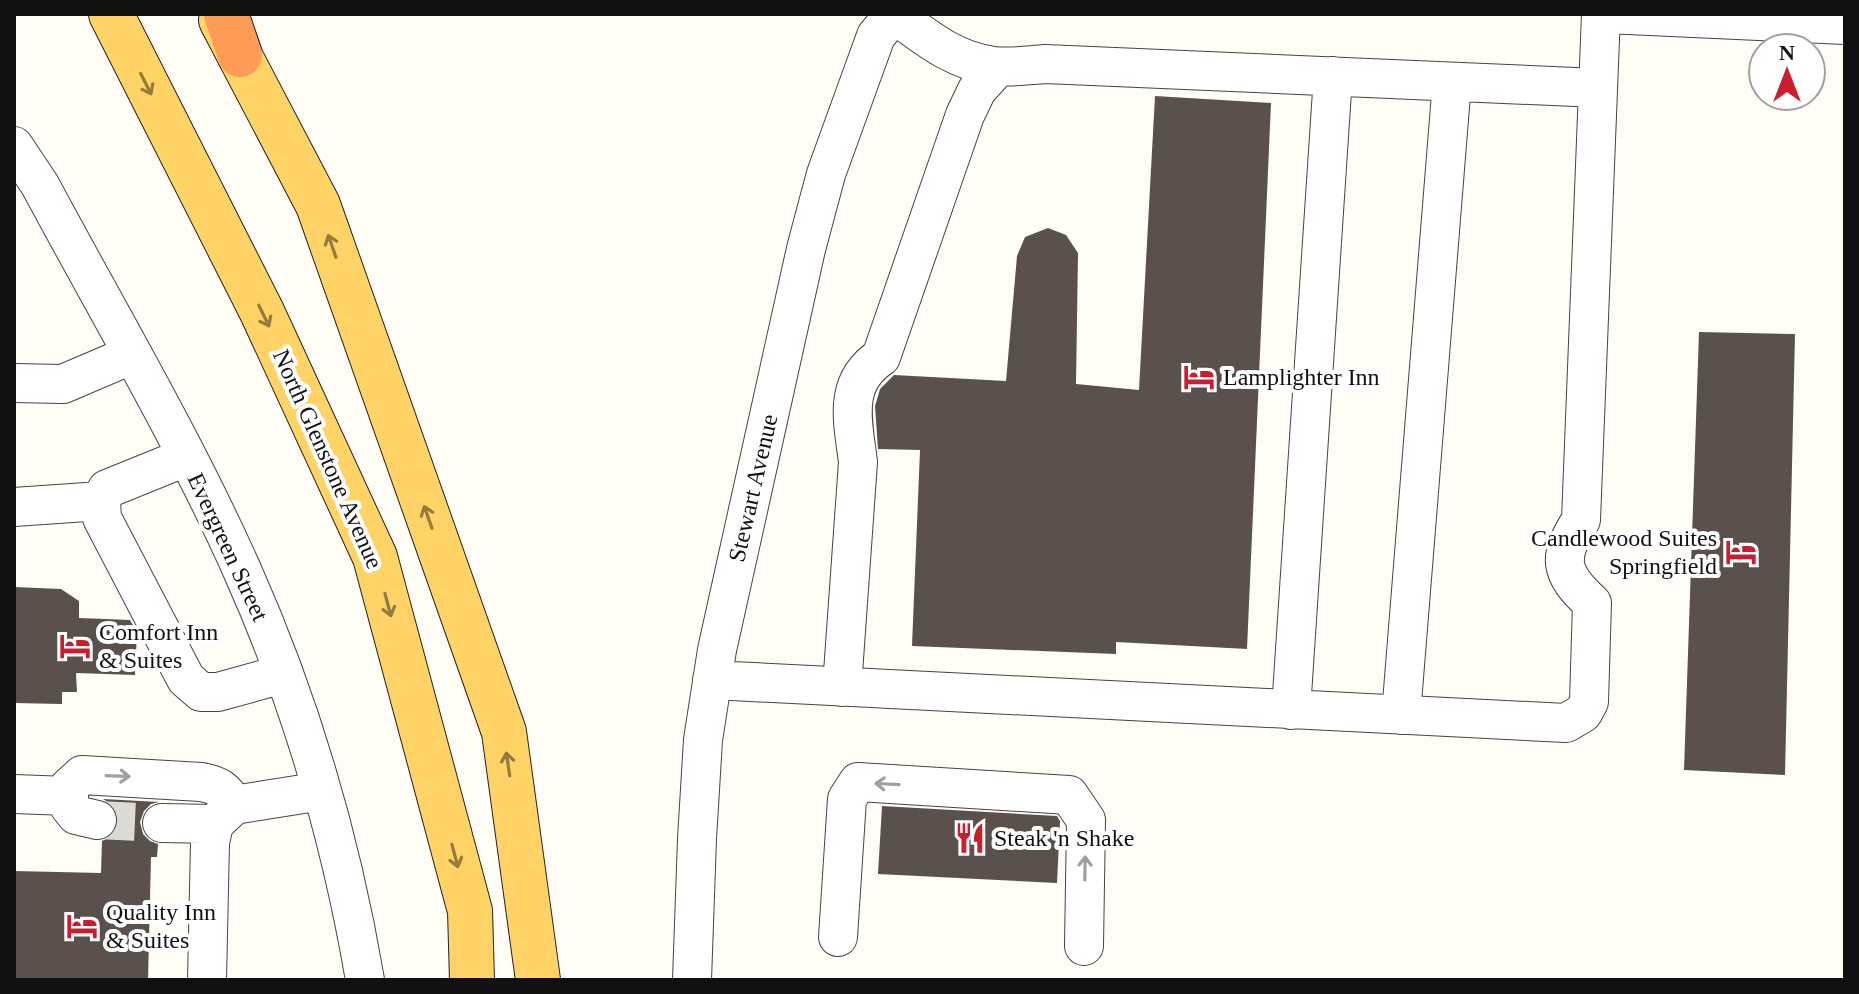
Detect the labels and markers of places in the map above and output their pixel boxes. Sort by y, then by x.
hotel icon: Lamplighter Inn [1182,360,1216,394]
place label: Lamplighter Inn [1223,364,1380,390]
place label: Candlewood Suites Springfield [1531,525,1717,579]
hotel icon: Candlewood Suites Springfield [1724,535,1758,569]
place label: Comfort Inn & Suites [99,619,218,673]
hotel icon: Comfort Inn & Suites [58,629,92,663]
restaurant icon: Steak 'n Shake [953,821,987,855]
place label: Steak 'n Shake [994,825,1134,851]
place label: Quality Inn & Suites [106,899,216,953]
hotel icon: Quality Inn & Suites [65,909,99,943]

